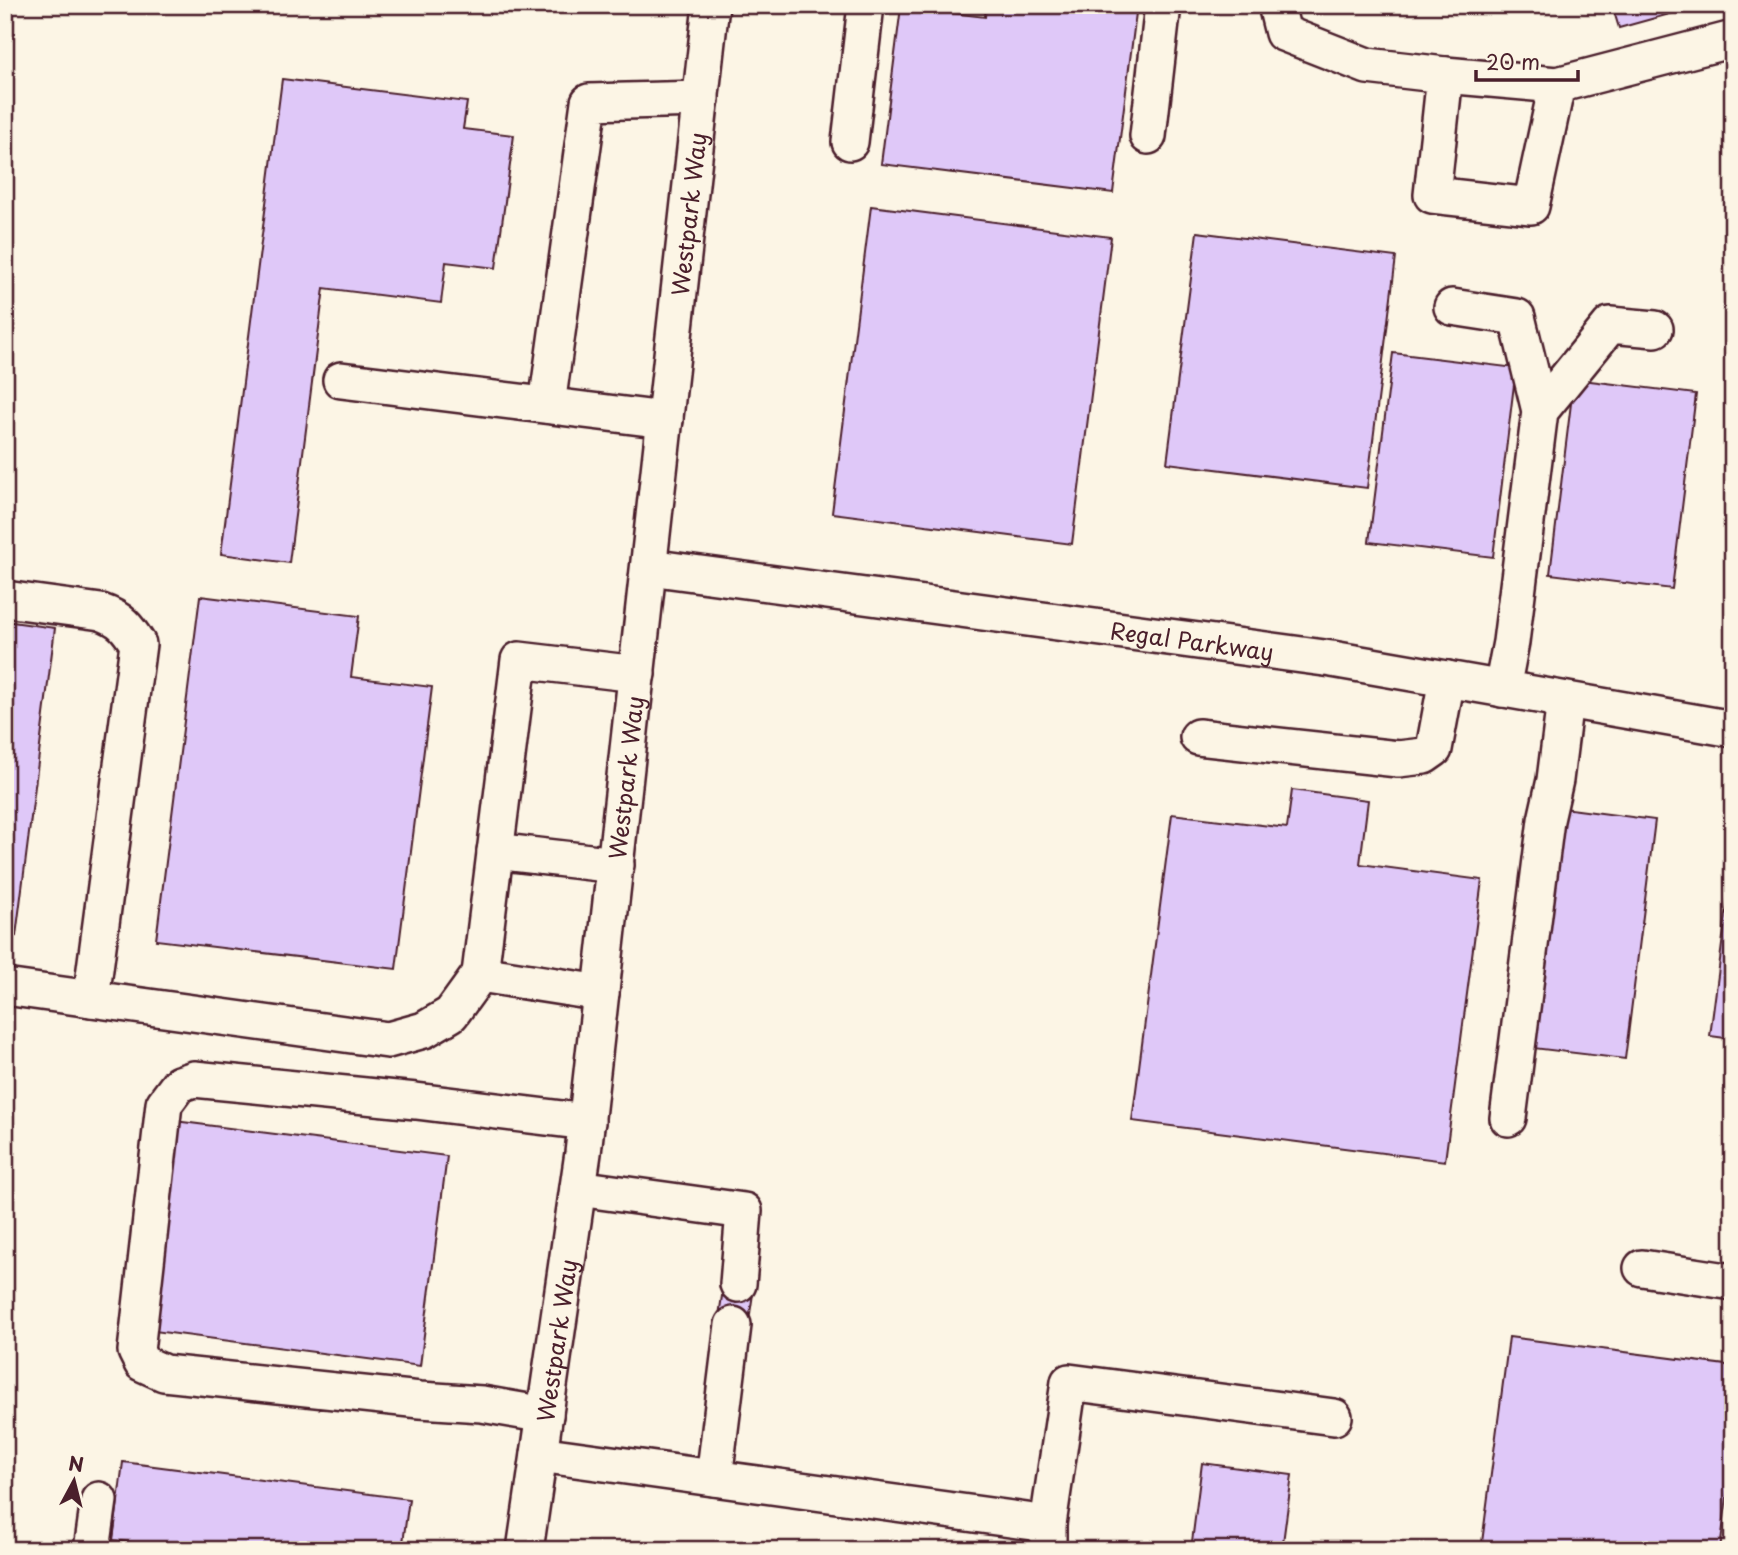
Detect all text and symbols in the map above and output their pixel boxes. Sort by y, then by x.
scale bar [1476,38,1577,82]
text: 20 m [1486,45,1540,77]
street label: Westpark Way [661,130,714,298]
street label: Regal Parkway [1108,612,1276,668]
street label: Westpark Way [598,694,651,861]
street label: Westpark Way [526,1256,585,1424]
north arrow [38,1446,108,1516]
text: N [67,1448,85,1478]

